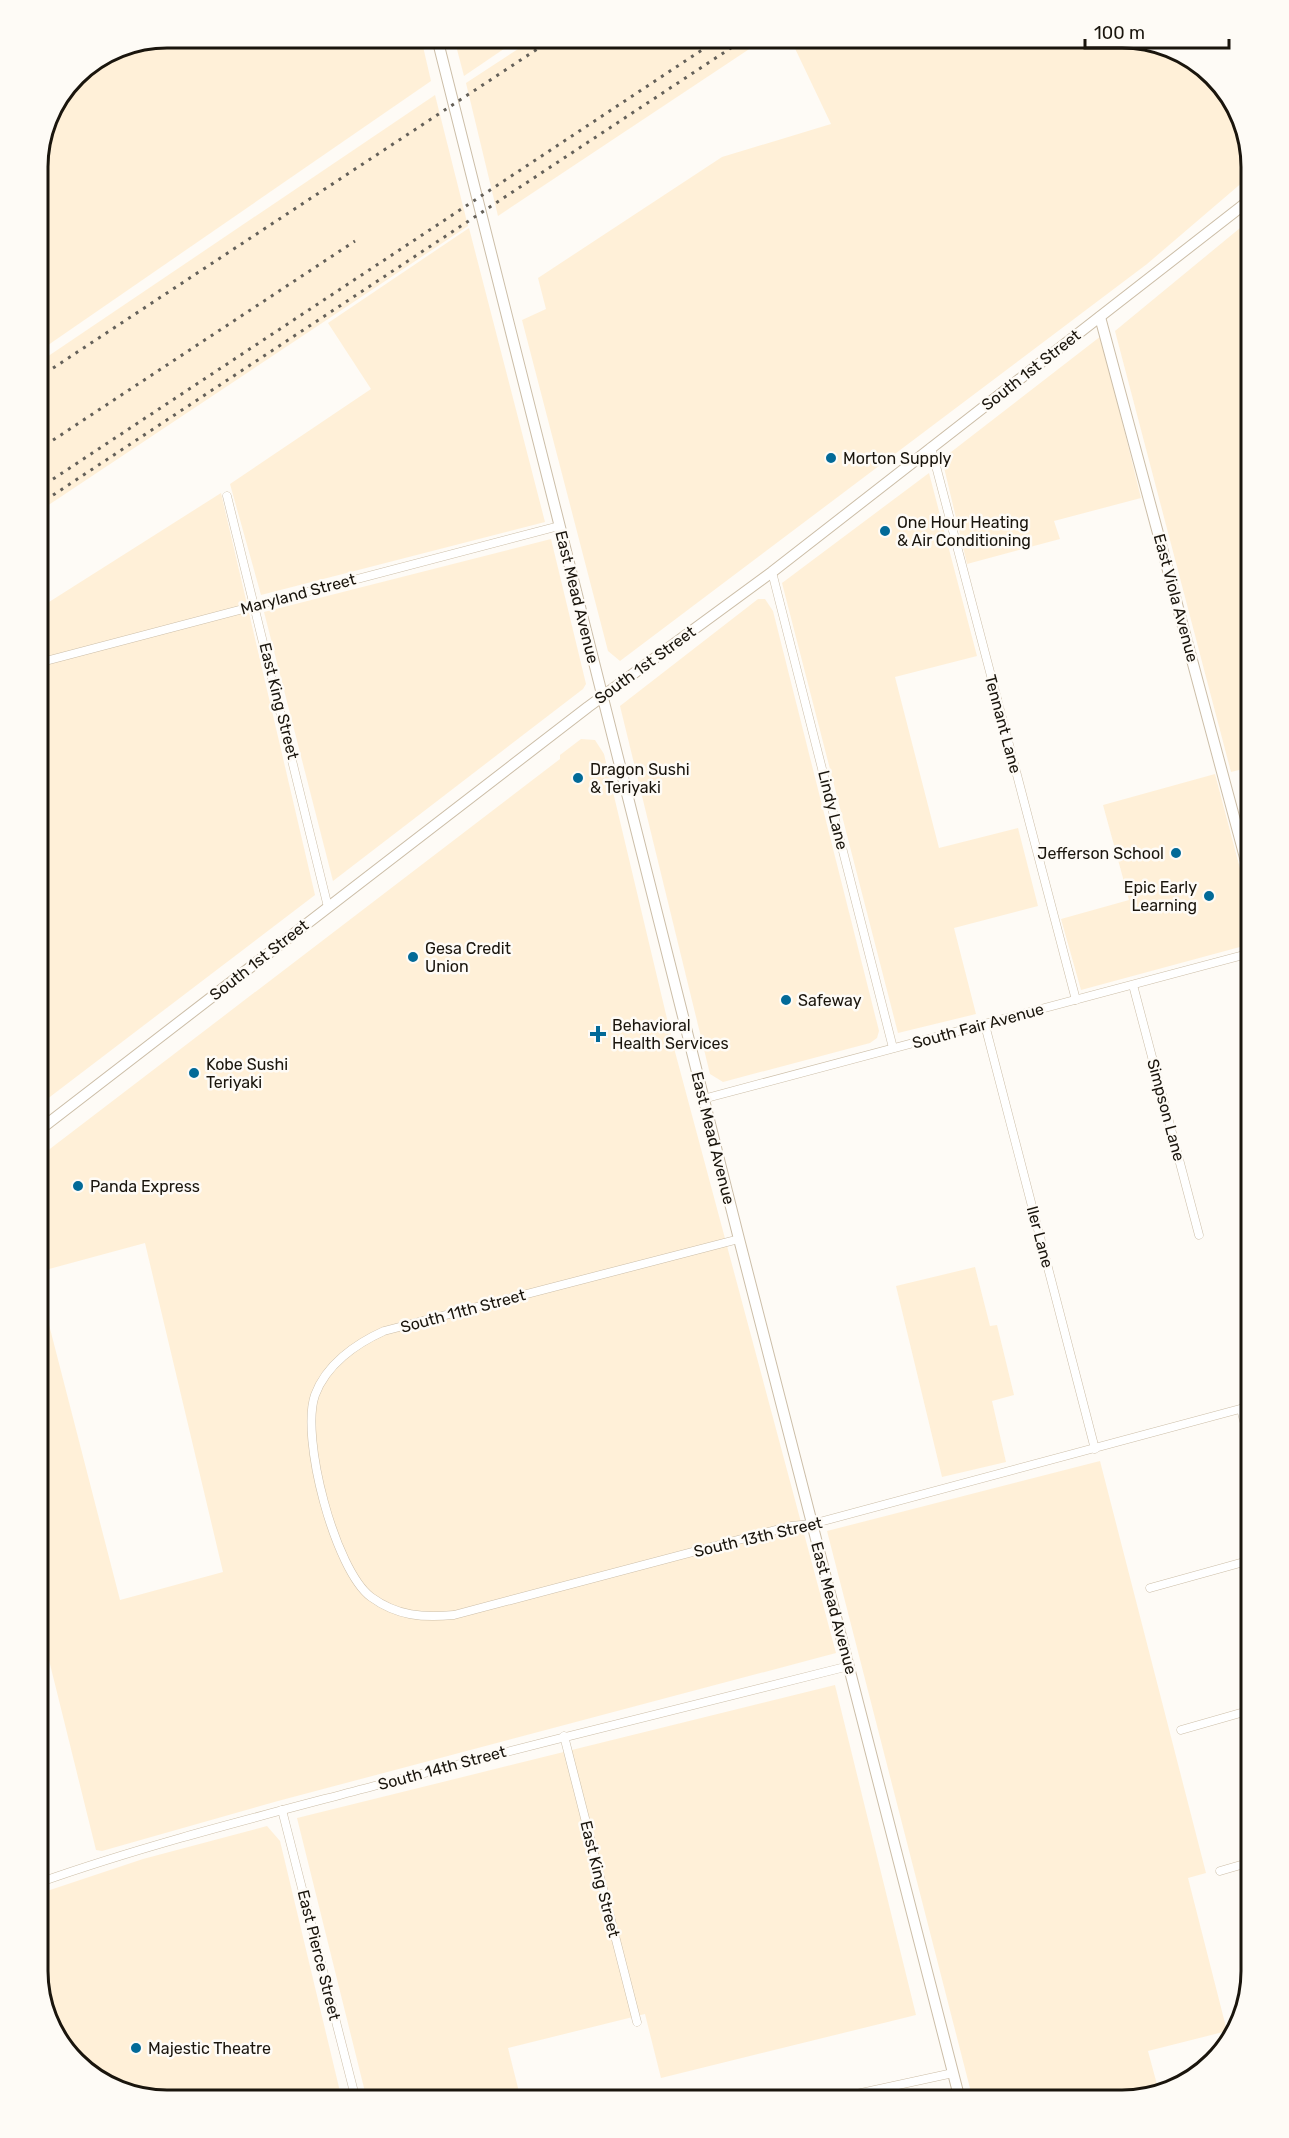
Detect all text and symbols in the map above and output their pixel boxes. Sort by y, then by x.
scale bar [1085,12,1229,50]
text: 100 m [1094,22,1145,44]
street label: South 1st Street [978,326,1084,414]
place label: Morton Supply [843,449,952,468]
marker: Morton Supply [824,451,838,465]
place label: One Hour Heating & Air Conditioning [897,513,1031,550]
marker: One Hour Heating & Air Conditioning [878,524,892,538]
street label: East Mead Avenue [551,529,603,666]
street label: East Viola Avenue [1150,532,1202,664]
street label: Maryland Street [238,569,358,619]
street label: South 1st Street [591,622,699,708]
street label: East King Street [255,641,303,761]
street label: Tennant Lane [981,673,1025,775]
place label: Dragon Sushi & Teriyaki [590,760,690,797]
street label: Lindy Lane [814,768,852,852]
marker: Dragon Sushi & Teriyaki [571,771,585,785]
place label: Jefferson School [1037,844,1164,863]
marker: Jefferson School [1169,846,1183,860]
place label: Epic Early Learning [1124,878,1197,915]
marker: Epic Early Learning [1202,889,1216,903]
street label: South 1st Street [206,916,312,1004]
place label: Gesa Credit Union [425,939,511,976]
marker: Gesa Credit Union [406,950,420,964]
place label: Safeway [798,991,862,1010]
marker: Safeway [779,993,793,1007]
street label: South Fair Avenue [910,999,1046,1053]
place label: Behavioral Health Services [612,1016,729,1053]
marker: Behavioral Health Services [589,1025,607,1043]
place label: Kobe Sushi Teriyaki [206,1055,288,1092]
street label: Simpson Lane [1143,1057,1189,1163]
marker: Kobe Sushi Teriyaki [187,1066,201,1080]
street label: East Mead Avenue [687,1070,739,1207]
place label: Panda Express [90,1177,200,1196]
marker: Panda Express [71,1179,85,1193]
street label: Iler Lane [1023,1204,1057,1270]
street label: South 11th Street [398,1285,528,1337]
street label: South 13th Street [692,1513,824,1561]
street label: East Mead Avenue [807,1540,861,1676]
street label: South 14th Street [376,1742,508,1794]
street label: East King Street [576,1819,624,1939]
street label: East Pierce Street [294,1888,344,2022]
place label: Majestic Theatre [148,2039,271,2058]
marker: Majestic Theatre [129,2041,143,2055]

